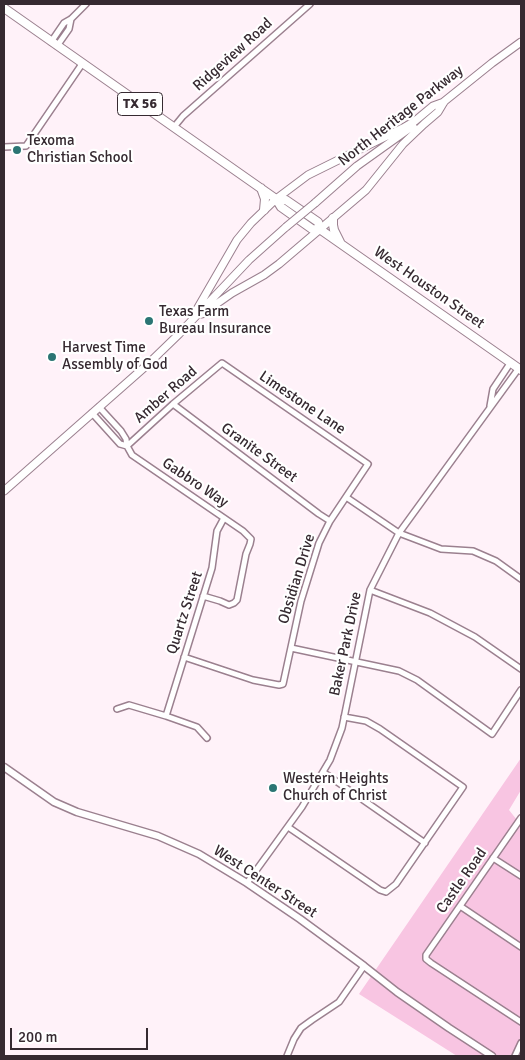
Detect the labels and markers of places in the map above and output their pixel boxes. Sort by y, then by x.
place label: Texoma Christian School [27,132,133,167]
marker: Texoma Christian School [11,144,23,156]
place label: Texas Farm Bureau Insurance [159,303,271,338]
marker: Texas Farm Bureau Insurance [143,315,155,327]
place label: Harvest Time Assembly of God [62,339,168,374]
marker: Harvest Time Assembly of God [46,351,58,363]
place label: Western Heights Church of Christ [283,770,388,805]
marker: Western Heights Church of Christ [267,782,279,794]

